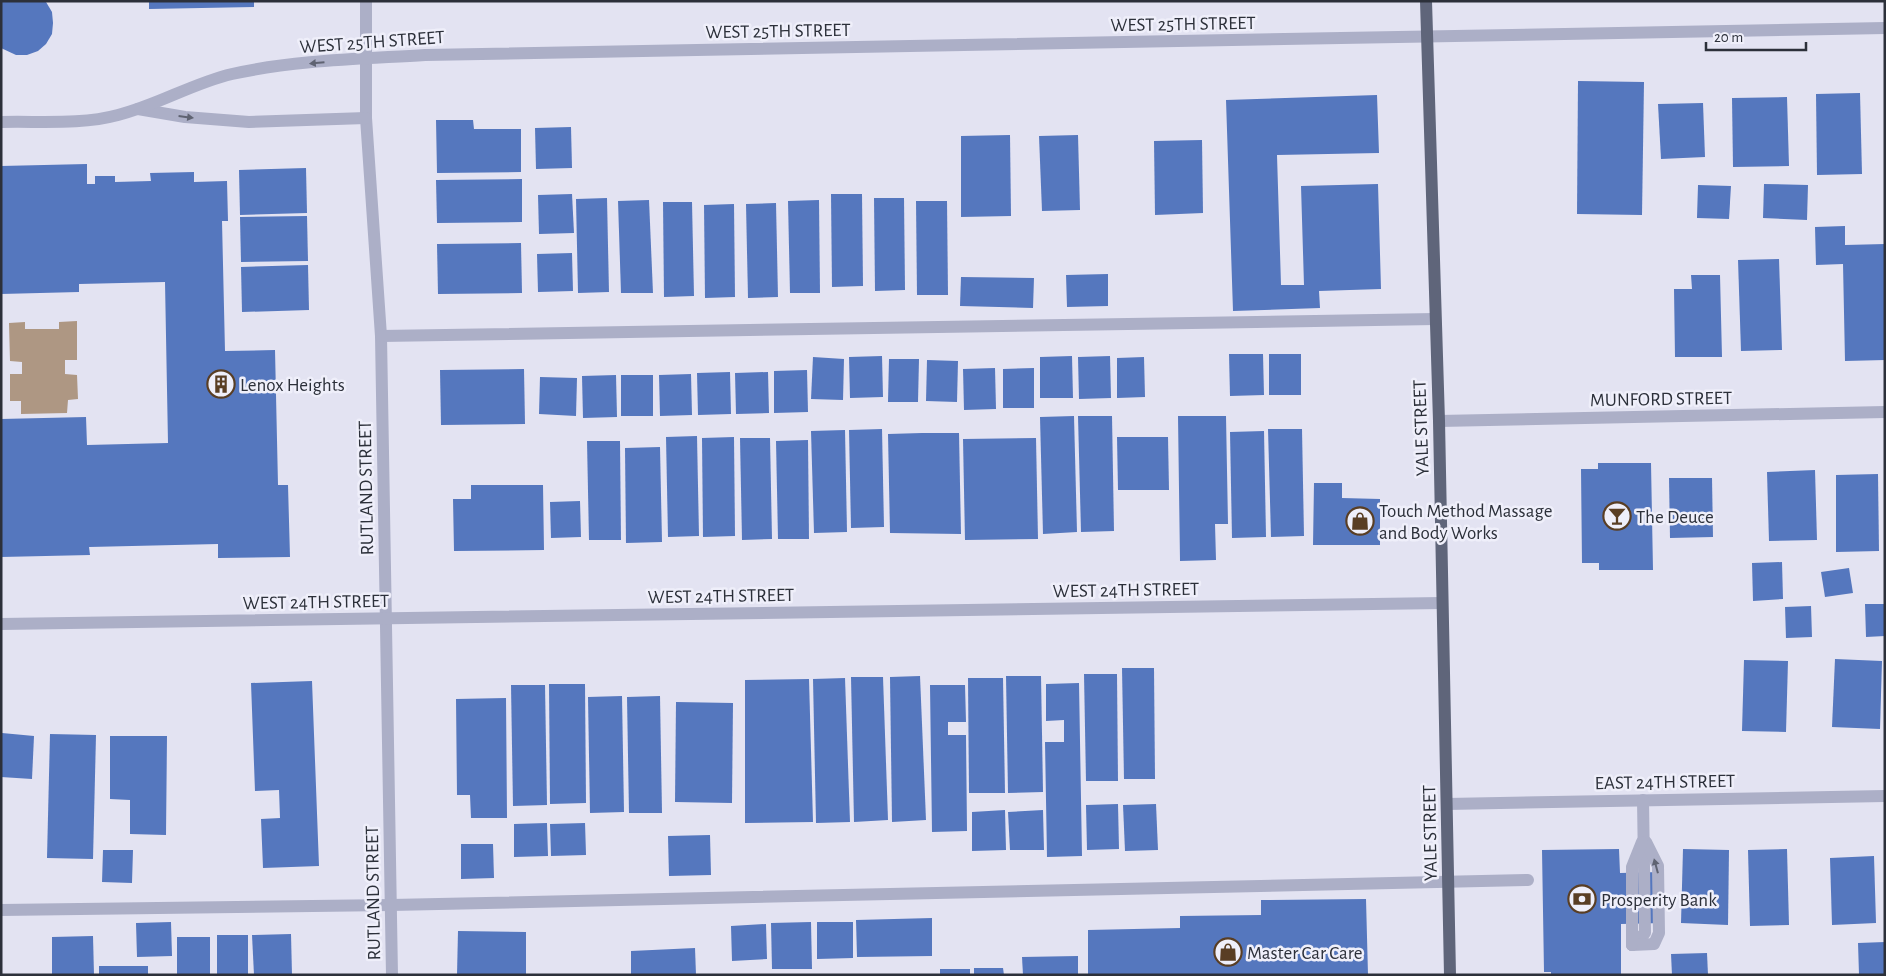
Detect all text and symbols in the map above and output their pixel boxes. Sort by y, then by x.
street label: WEST 25TH STREET [1110,14,1256,35]
scale bar [1706,20,1806,52]
street label: WEST 25TH STREET [705,21,851,42]
street label: WEST 25TH STREET [299,28,445,57]
text: 20 m [1714,30,1743,45]
one-way arrow [309,59,325,67]
one-way arrow [178,113,194,121]
building icon: Lenox Heights [206,369,236,399]
place label: Lenox Heights [240,376,345,395]
street label: YALE STREET [1410,379,1433,476]
street label: MUNFORD STREET [1590,389,1732,410]
street label: RUTLAND STREET [356,420,377,556]
bar icon: The Deuce [1602,501,1632,531]
place label: Touch Method Massage and Body Works [1379,502,1552,543]
shop icon: Touch Method Massage and Body Works [1345,506,1375,536]
place label: The Deuce [1636,508,1714,527]
street label: WEST 24TH STREET [1053,580,1199,601]
street label: WEST 24TH STREET [648,586,794,607]
street label: WEST 24TH STREET [243,592,389,613]
street label: EAST 24TH STREET [1595,772,1735,793]
street label: YALE STREET [1420,785,1441,881]
street label: RUTLAND STREET [363,825,384,961]
one-way arrow [1652,859,1660,874]
bank icon: Prosperity Bank [1567,884,1597,914]
place label: Prosperity Bank [1601,891,1717,910]
shop icon: Master Car Care [1213,937,1243,967]
place label: Master Car Care [1247,944,1363,963]

